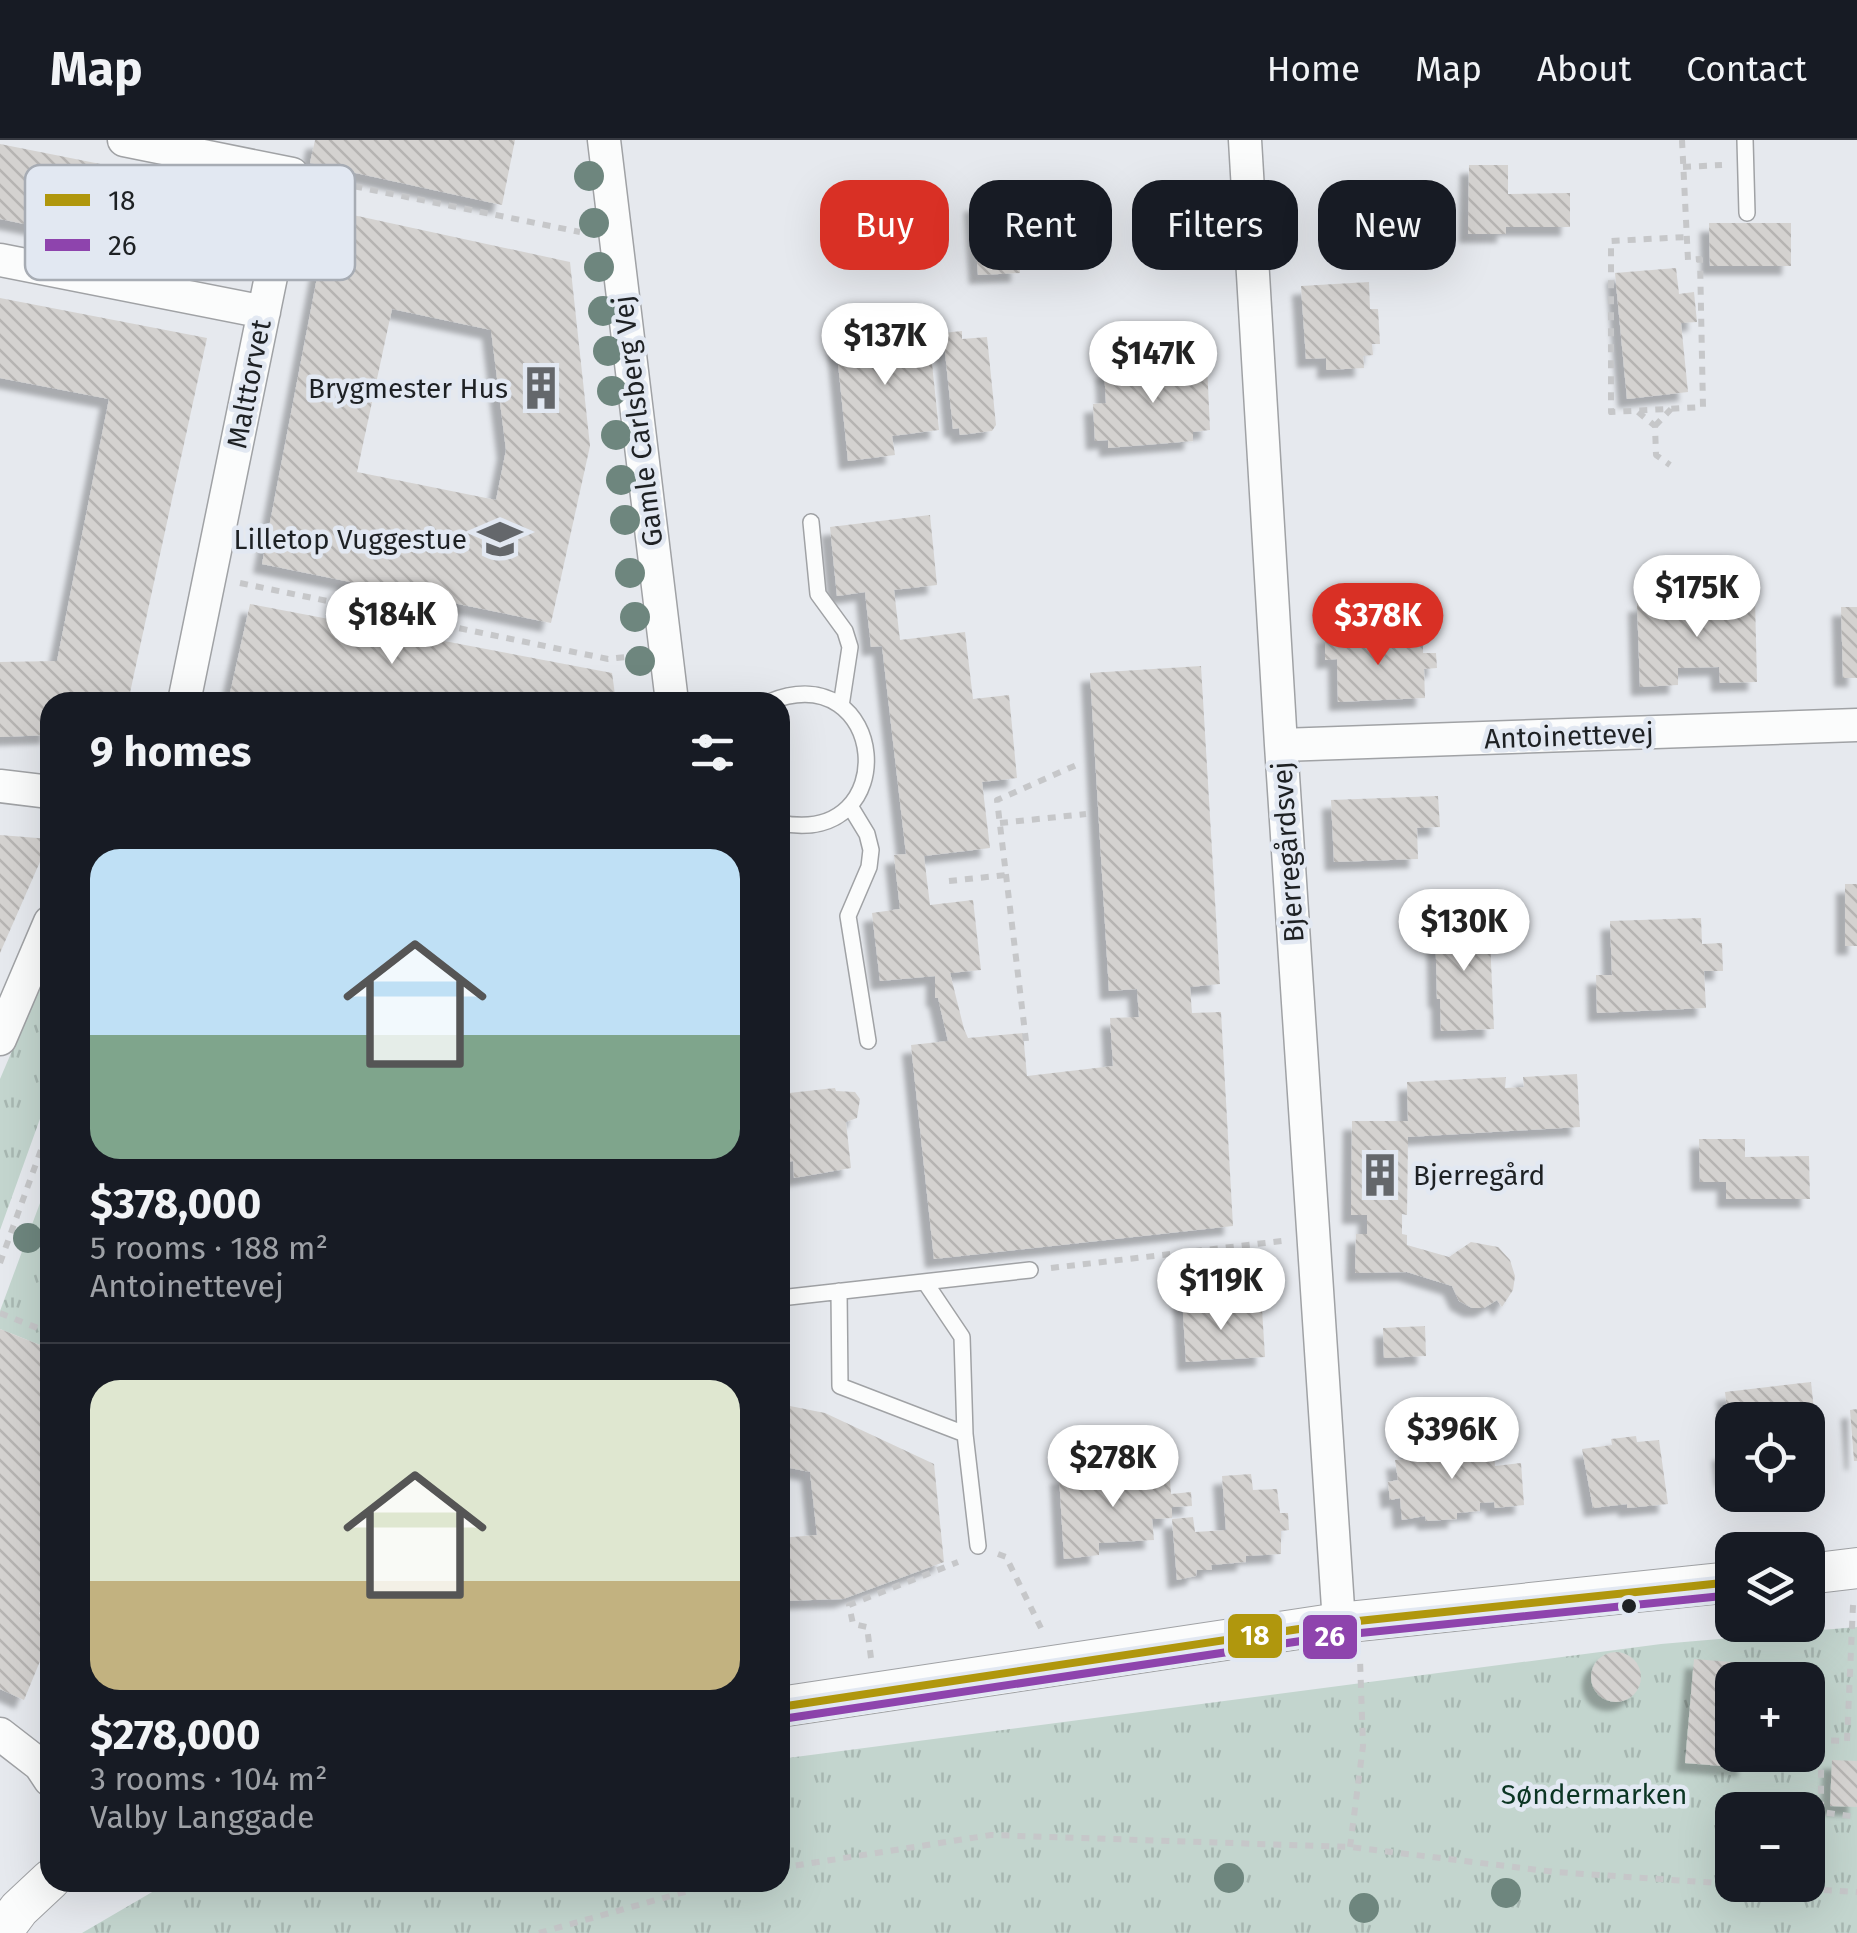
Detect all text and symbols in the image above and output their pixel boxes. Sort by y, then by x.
text: Map [50,40,143,98]
text: Home [1267,48,1360,90]
text: Map [1415,48,1482,90]
text: About [1537,48,1631,90]
text: Contact [1686,48,1807,90]
legend [25,165,355,280]
chip: Buy [820,180,949,270]
chip: Rent [969,180,1112,270]
chip: Filters [1132,180,1298,270]
chip: New [1318,180,1456,270]
text: 18 [108,184,136,217]
text: 26 [108,229,137,262]
street label: Gamle Carlsberg Vej [606,294,670,548]
pin: $137K [815,303,955,388]
street label: Malttorvet [220,316,278,451]
text: $137K [844,316,926,354]
pin: $147K [1083,321,1223,406]
text: $147K [1111,334,1195,372]
building icon: Brygmester Hus [517,364,565,412]
place label: Brygmester Hus [308,372,508,405]
school or university icon: Lilletop Vuggestue [476,515,524,563]
place label: Lilletop Vuggestue [234,523,467,556]
pin: $175K [1627,555,1767,640]
text: $175K [1655,568,1739,606]
pin: $184K [322,582,462,667]
pin: $378K [1308,583,1448,668]
text: $184K [348,595,436,633]
text: $378K [1334,596,1422,634]
street label: Antoinettevej [1484,717,1654,755]
icon: filters [685,725,740,780]
text: 9 homes [90,727,251,777]
street label: Bjerregårdsvej [1265,760,1311,944]
pin: $130K [1394,889,1534,974]
text: $130K [1421,902,1507,940]
icon: home [325,914,505,1094]
building icon: Bjerregård [1356,1151,1404,1199]
place label: Bjerregård [1413,1159,1545,1192]
text: $378,000 [90,1179,261,1229]
text: 5 rooms · 188 m² [90,1229,328,1267]
pin: $119K [1151,1248,1291,1333]
text: $119K [1179,1261,1263,1299]
text: Antoinettevej [90,1267,284,1305]
pin: $396K [1382,1397,1522,1482]
map controls [1715,1402,1825,1902]
button: locate [1715,1402,1825,1512]
text: $396K [1407,1410,1497,1448]
pin: $278K [1043,1425,1183,1510]
text: $278K [1070,1438,1156,1476]
icon: home [325,1445,505,1625]
button: layers [1715,1532,1825,1642]
unlabelled marker [1619,1596,1639,1616]
line badge: 18 [1226,1612,1284,1660]
line badge: 26 [1301,1613,1359,1661]
text: 18 [1240,1619,1270,1652]
text: 26 [1315,1620,1345,1653]
button: + [1715,1662,1825,1772]
text: $278,000 [90,1710,260,1760]
text: 3 rooms · 104 m² [90,1760,328,1798]
park label: Søndermarken [1501,1778,1687,1811]
button: − [1715,1792,1825,1902]
text: Valby Langgade [90,1798,315,1836]

